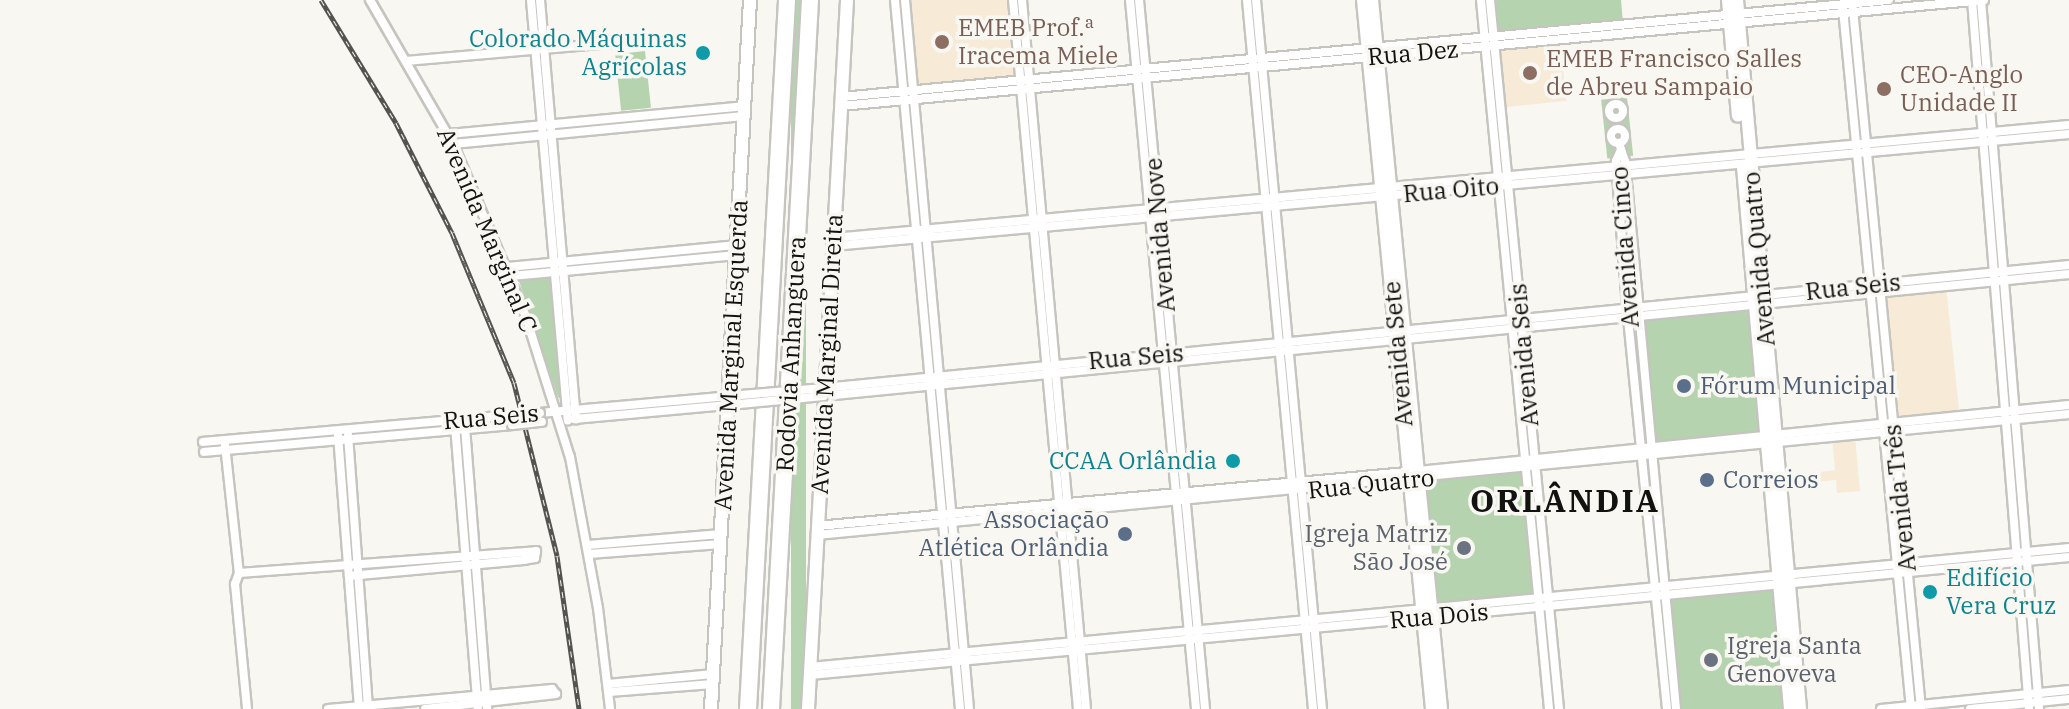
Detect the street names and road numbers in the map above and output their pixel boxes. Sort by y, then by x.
street label: Rua Dez [1366,35,1460,71]
street label: Avenida Marginal C [431,123,543,337]
street label: Avenida Nove [1139,157,1181,313]
street label: Avenida Cinco [1605,165,1645,329]
street label: Rua Oito [1402,171,1500,209]
street label: Avenida Quatro [1737,171,1781,347]
street label: Avenida Marginal Esquerda [708,199,754,511]
street label: Avenida Marginal Direita [805,213,849,495]
street label: Rodovia Anhanguera [770,235,812,473]
street label: Rua Seis [1804,268,1902,306]
street label: Avenida Sete [1377,280,1419,428]
street label: Avenida Seis [1503,282,1545,428]
street label: Rua Seis [1087,338,1185,376]
street label: Rua Seis [442,398,540,436]
street label: Avenida Três [1878,423,1922,573]
street label: Rua Quatro [1306,463,1436,505]
street label: Rua Dois [1388,597,1490,635]

